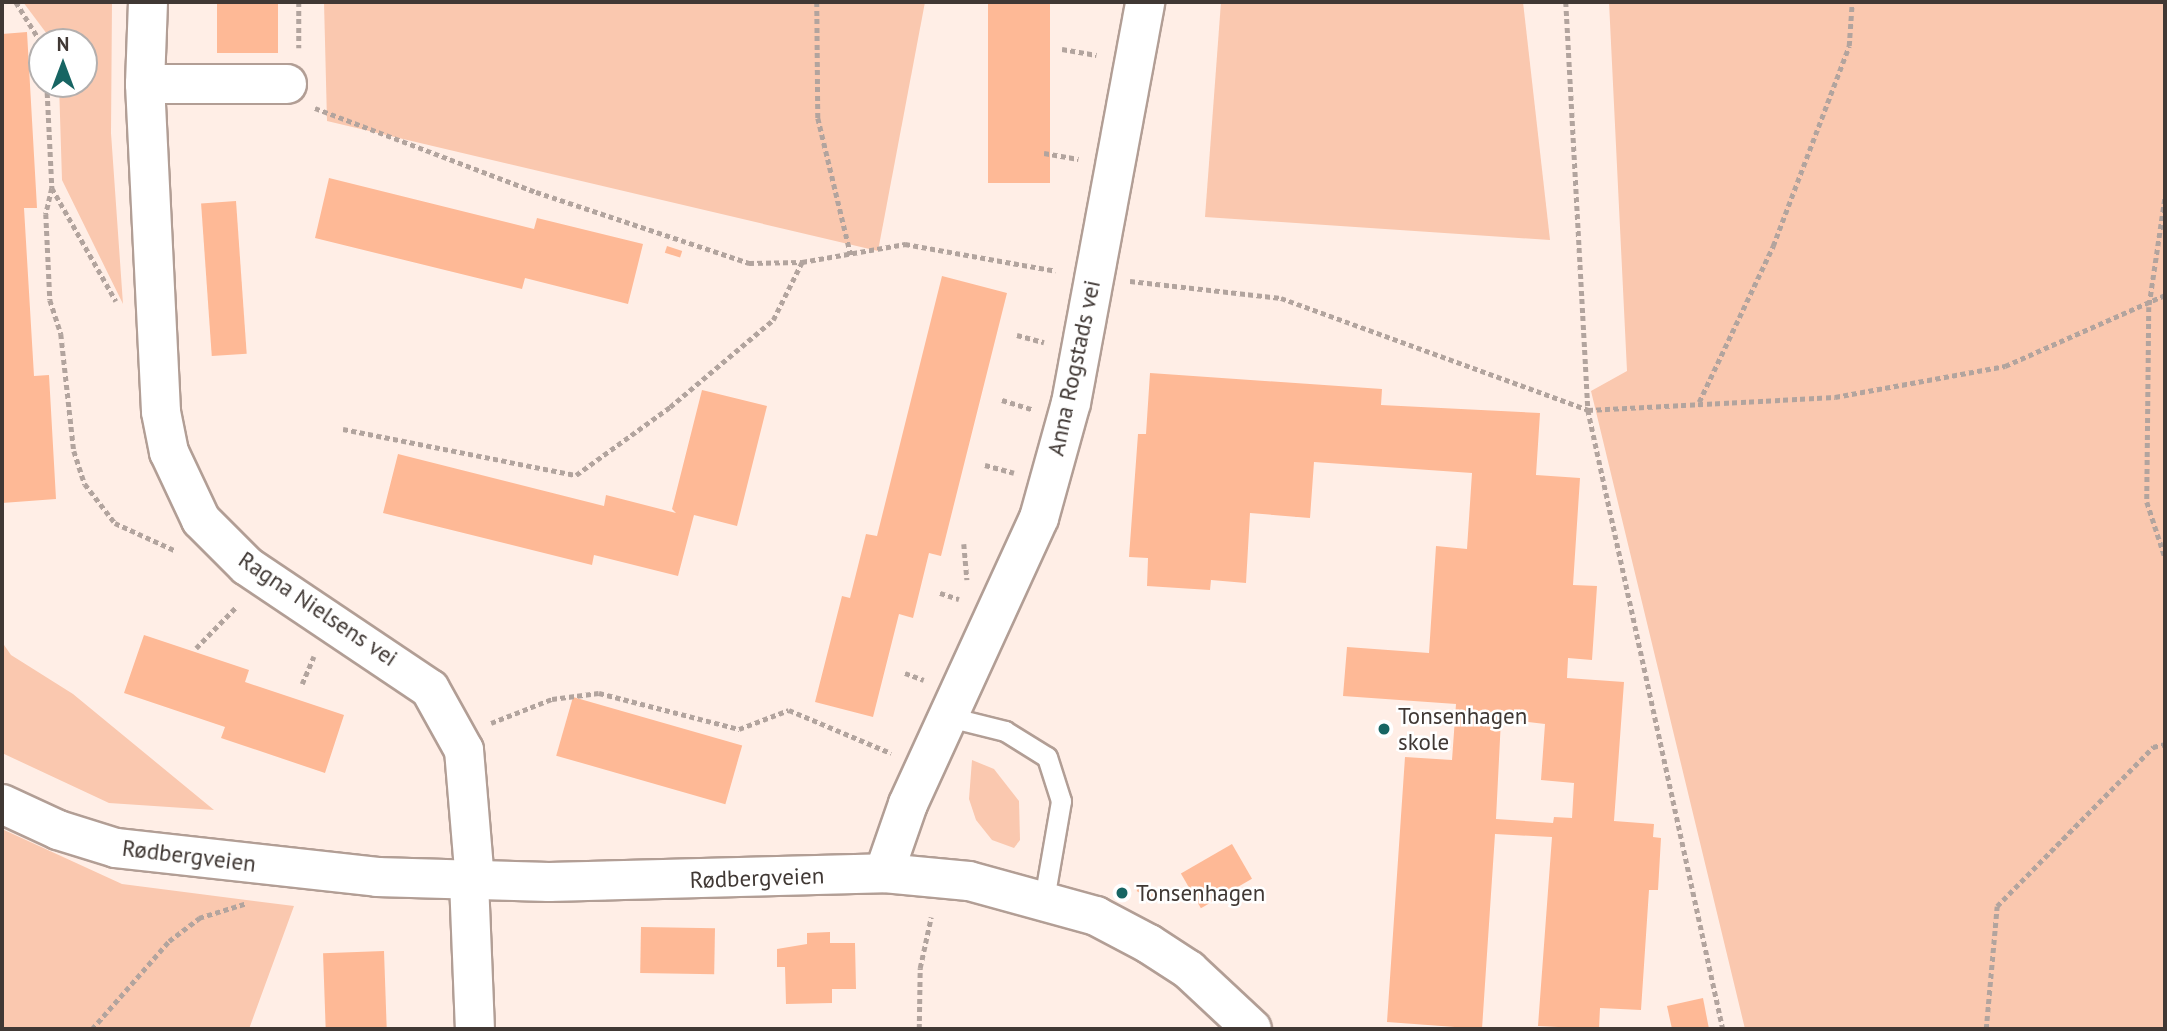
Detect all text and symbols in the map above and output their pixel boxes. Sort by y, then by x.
north arrow [28,28,98,98]
text: N [57,32,69,56]
street label: Anna Rogstads vei [1042,277,1106,459]
street label: Ragna Nielsens vei [233,546,403,672]
place label: Tonsenhagen skole [1398,702,1527,756]
marker: Tonsenhagen skole [1376,721,1392,737]
street label: Rødbergveien [121,834,257,878]
street label: Rødbergveien [689,862,825,894]
place label: Tonsenhagen [1136,879,1265,907]
marker: Tonsenhagen [1114,885,1130,901]

